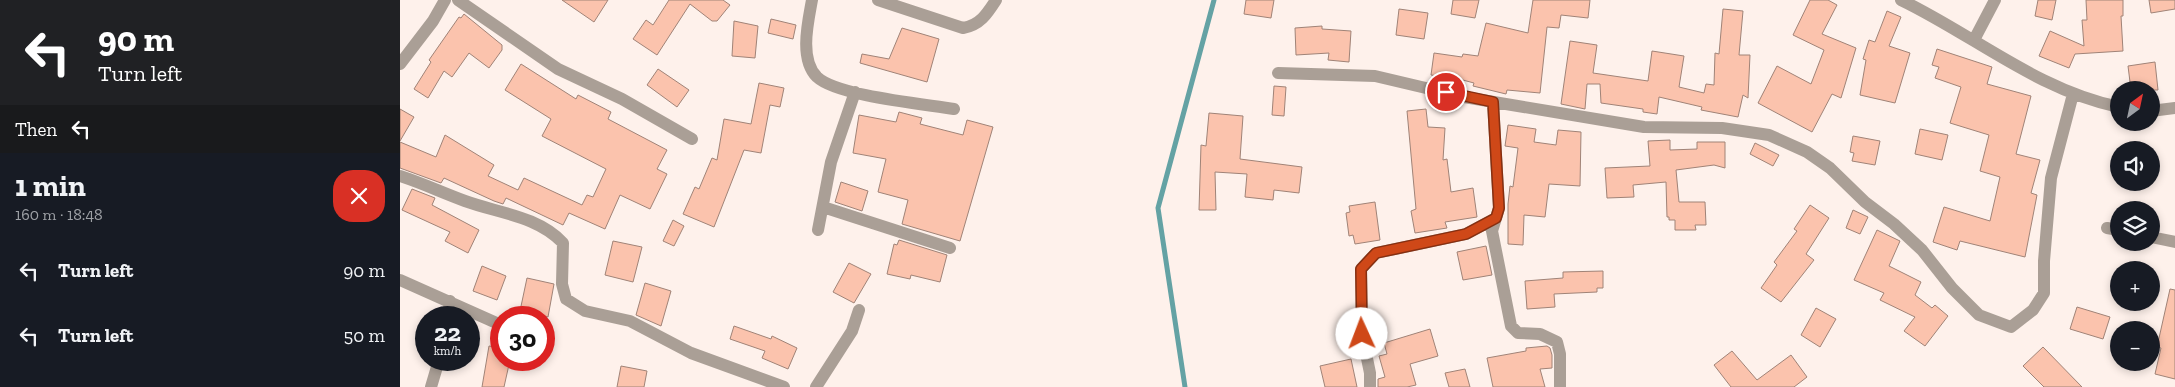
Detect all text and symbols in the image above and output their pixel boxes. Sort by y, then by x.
text: 90 m [98,18,174,60]
icon: left [15,20,80,85]
text: Turn left [98,60,182,87]
pin [1425,71,1467,113]
icon: arrive [1432,78,1460,106]
north arrow [2110,81,2160,131]
map controls [2110,81,2160,371]
icon: left [67,115,95,143]
text: Then [15,118,57,141]
button: sound [2110,141,2160,191]
text: 1 min [15,168,86,204]
button: close [333,170,385,222]
button: layers [2110,201,2160,251]
text: 160 m · 18:48 [15,205,103,224]
icon: left [15,257,43,285]
text: Turn left [58,259,133,282]
text: 90 m [343,259,385,282]
button: + [2110,261,2160,311]
speed limit sign: 30 [490,306,555,371]
position arrow [1335,307,1387,359]
text: 22 [434,317,461,347]
button: − [2110,321,2160,371]
icon: left [15,322,43,350]
text: Turn left [58,324,133,347]
text: 50 m [344,324,385,347]
text: km/h [434,344,461,358]

